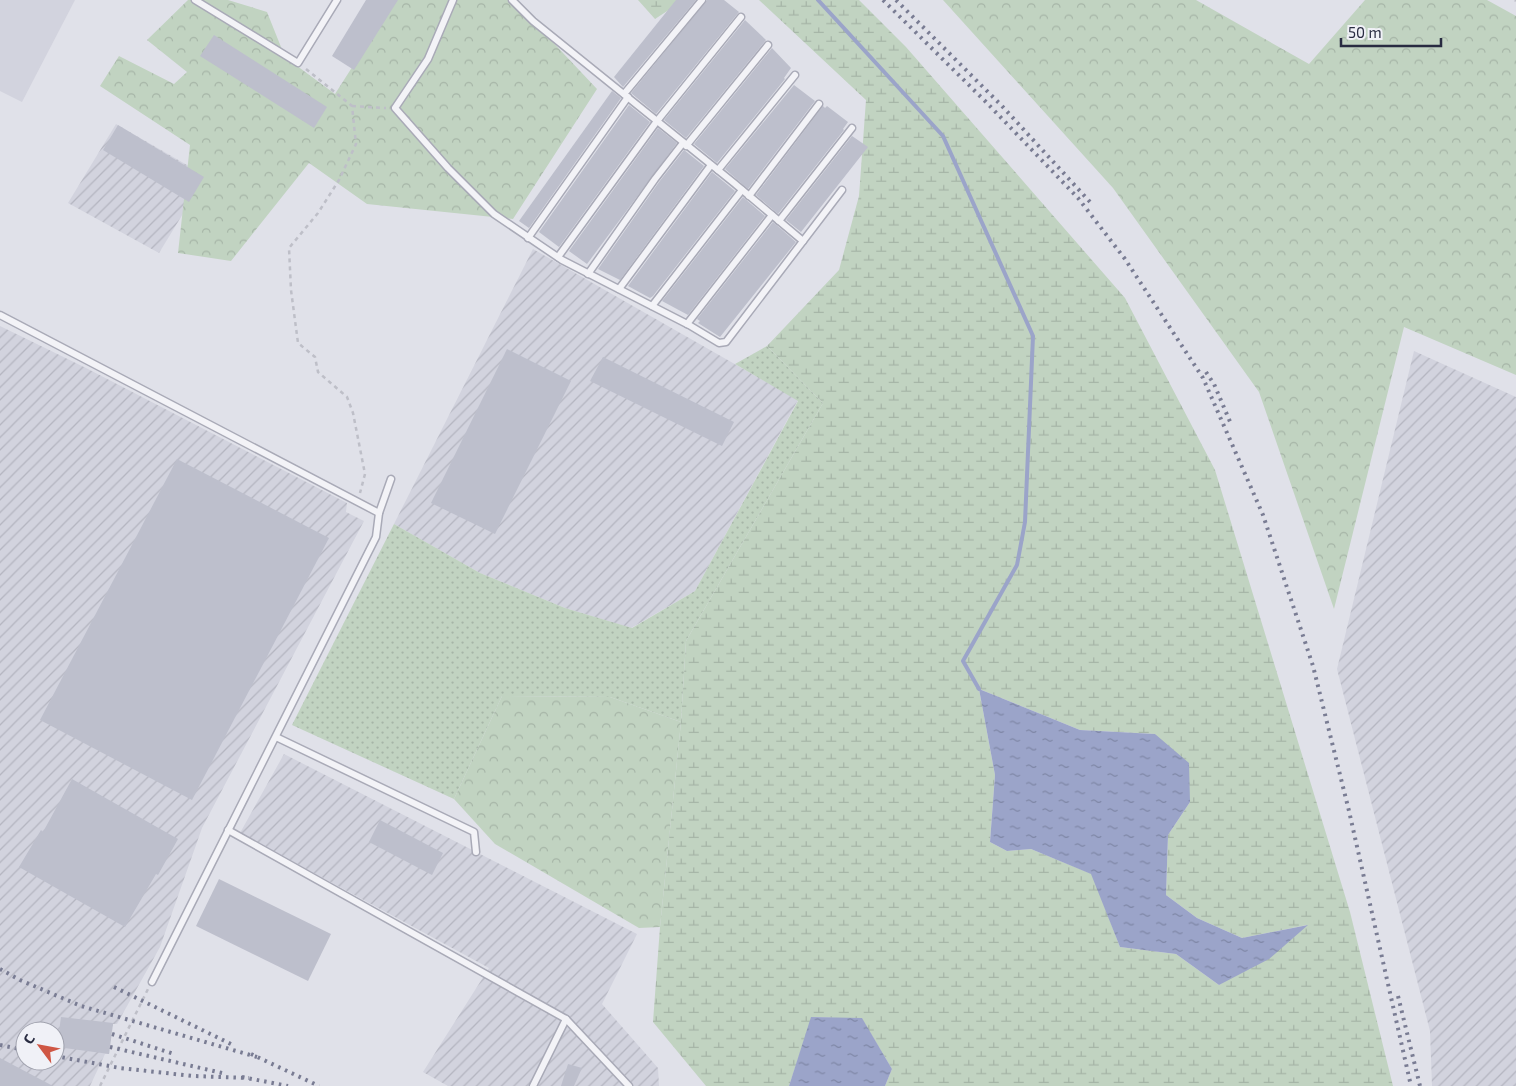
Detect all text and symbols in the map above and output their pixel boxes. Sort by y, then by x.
scale bar [1341,15,1441,47]
text: 50 m [1348,23,1382,41]
north arrow [15,1021,65,1071]
text: С [19,1031,38,1047]

